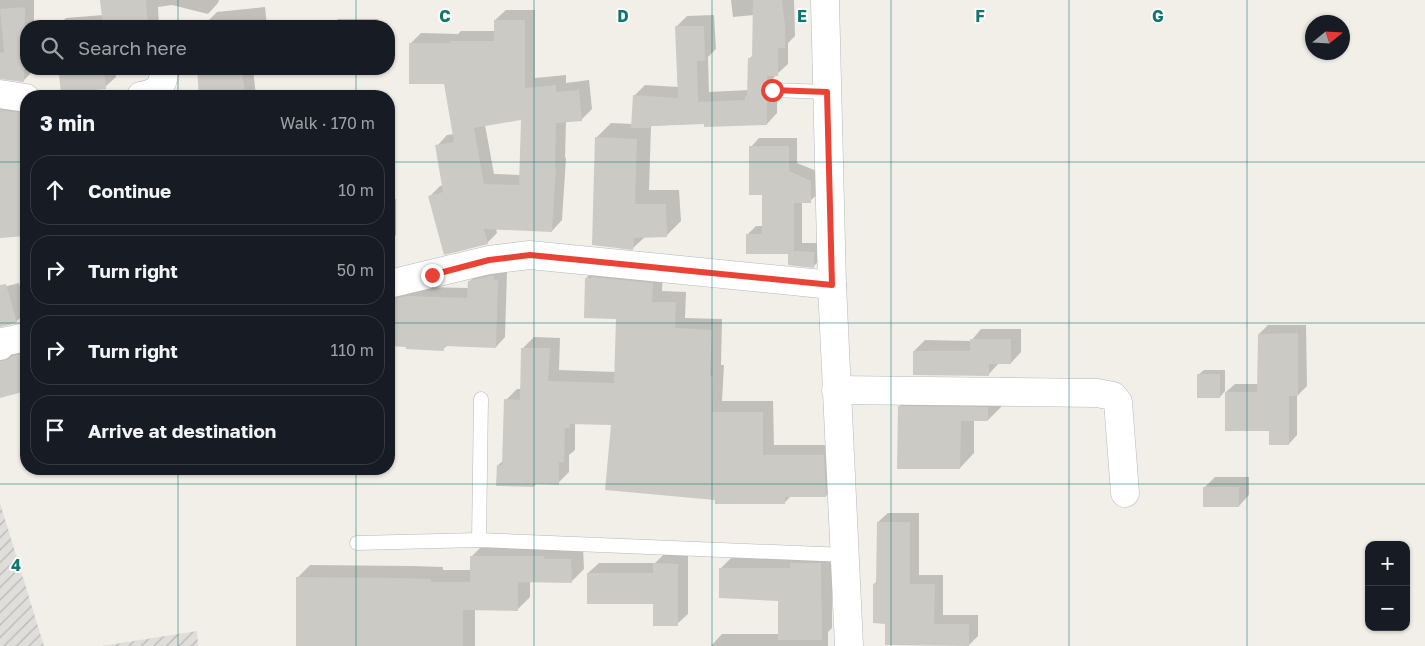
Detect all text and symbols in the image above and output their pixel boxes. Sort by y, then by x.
text: C [439,6,451,26]
text: D [617,6,629,26]
text: E [797,6,807,26]
text: F [975,6,985,26]
text: G [1152,6,1164,26]
north arrow [1305,15,1350,60]
search box [20,20,395,75]
icon: search [38,34,66,62]
text: Search here [78,36,187,59]
route start [761,79,784,102]
text: 3 min [40,110,95,136]
text: Walk · 170 m [280,113,375,133]
icon: ahead [41,176,69,204]
text: Continue [88,179,171,202]
text: 10 m [338,180,374,200]
icon: right [41,256,69,284]
text: Turn right [88,259,178,282]
text: 50 m [337,260,374,280]
route end [421,264,444,287]
icon: right [41,336,69,364]
text: Turn right [88,339,178,362]
text: 110 m [330,340,374,360]
icon: arrive [41,416,69,444]
text: Arrive at destination [88,419,276,442]
map controls [1365,541,1410,631]
button: + [1365,541,1410,586]
text: 4 [11,555,21,575]
button: − [1365,586,1410,631]

